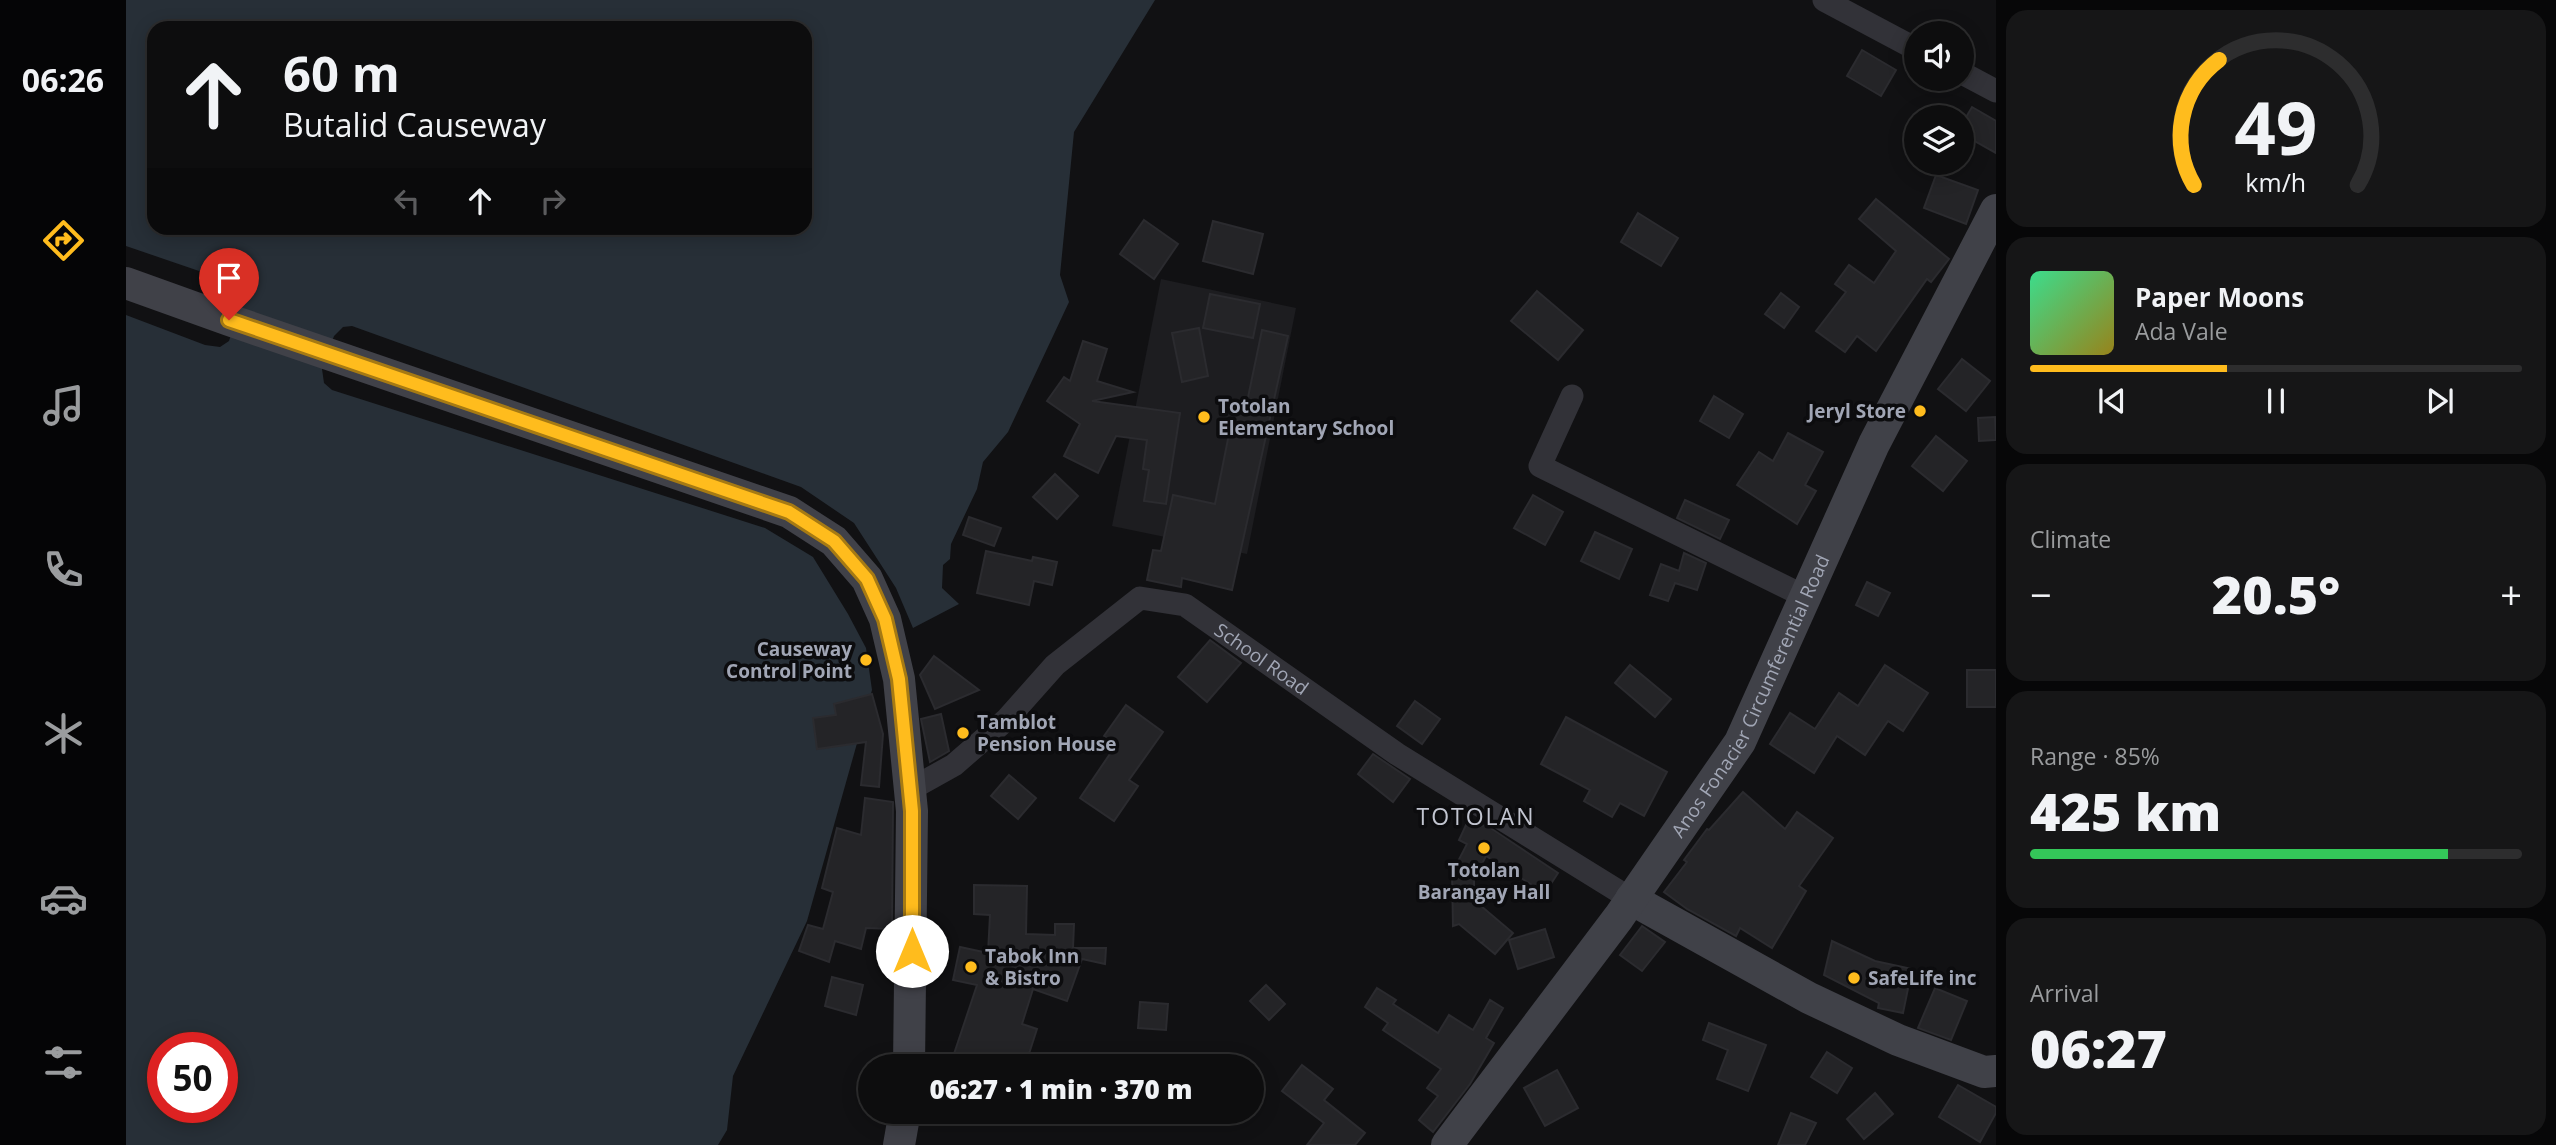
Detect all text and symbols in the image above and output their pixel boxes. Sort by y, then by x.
map controls [1904,21,1974,175]
button: sound [1904,21,1974,91]
text: 60 m [283,40,400,106]
icon: ahead [168,49,259,140]
text: 06:26 [22,58,104,101]
text: 49 [2234,77,2318,176]
text: Butalid Causeway [283,103,546,146]
button: layers [1904,105,1974,175]
text: km/h [2246,164,2306,198]
icon: left [388,182,426,220]
icon: ahead [461,182,499,220]
icon: right [534,182,572,220]
icon: directions [39,216,88,265]
pin [199,248,259,320]
icon: arrive [210,259,248,297]
text: Paper Moons [2135,279,2304,315]
text: Ada Vale [2135,315,2228,347]
icon: music [39,381,88,430]
icon: previous [2093,382,2131,420]
icon: pause [2257,382,2295,420]
icon: next [2421,382,2459,420]
place label: Totolan Elementary School [1218,393,1394,441]
place label: Jeryl Store [1806,398,1906,424]
marker: Jeryl Store [1912,403,1928,419]
marker: Totolan Elementary School [1196,409,1212,425]
text: Climate [2030,523,2111,555]
icon: phone [39,545,88,594]
street label: Anos Fonacier Circumferential Road [1665,550,1836,842]
text: 20.5° [2212,558,2340,629]
text: − [2030,568,2052,620]
text: + [2500,568,2522,620]
street label: School Road [1209,617,1314,701]
place label: Causeway Control Point [726,636,852,684]
marker: Causeway Control Point [858,652,874,668]
icon: climate [39,709,88,758]
place label: Tamblot Pension House [977,709,1117,757]
marker: Tamblot Pension House [955,725,971,741]
text: Range · 85% [2030,740,2160,772]
text: 425 km [2030,775,2221,846]
district label: TOTOLAN [1417,800,1535,832]
marker: Totolan Barangay Hall [1476,840,1492,856]
place label: Totolan Barangay Hall [1418,857,1550,905]
icon: car [39,874,88,923]
position arrow [875,914,949,988]
place label: Tabok Inn & Bistro [985,943,1079,991]
marker: Tabok Inn & Bistro [963,959,979,975]
place label: SafeLife inc [1868,965,1977,991]
marker: SafeLife inc [1846,970,1862,986]
text: Arrival [2030,977,2099,1009]
text: 06:27 [2030,1012,2167,1083]
speed limit sign: 50 [147,1032,238,1123]
icon: filters [39,1038,88,1087]
text: 06:27 · 1 min · 370 m [930,1071,1192,1107]

